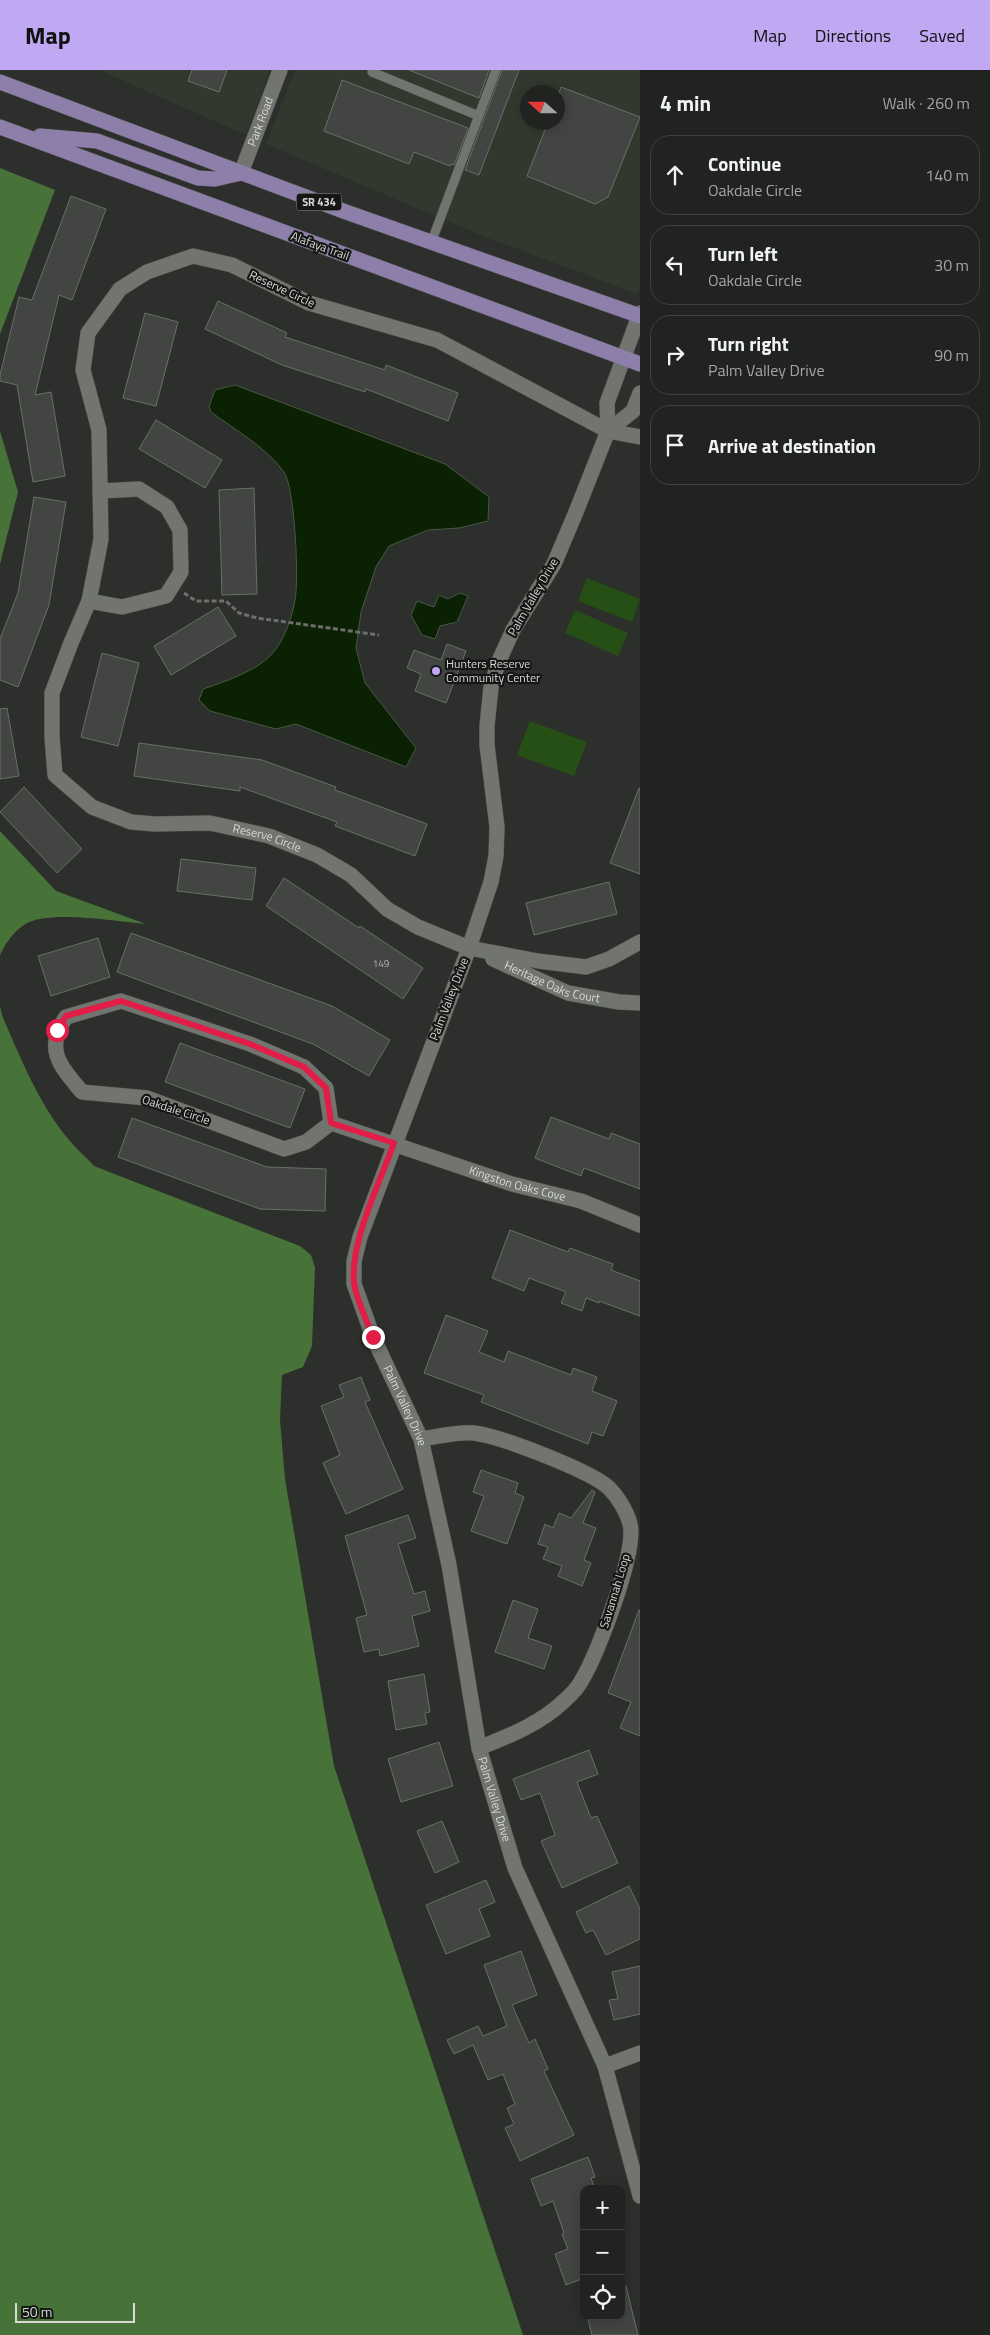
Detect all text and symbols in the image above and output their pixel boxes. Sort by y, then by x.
text: Map [25,17,71,53]
text: Map [753,22,787,49]
text: Directions [815,22,891,49]
text: Saved [919,22,965,49]
north arrow [520,85,565,130]
text: 4 min [660,87,711,119]
text: Walk · 260 m [882,91,970,115]
street label: Park Road [242,94,278,149]
text: Continue [708,149,781,178]
icon: ahead [661,161,689,189]
text: 140 m [925,163,969,187]
text: Oakdale Circle [708,178,802,202]
road number: SR 434 [296,194,342,210]
street label: Alafaya Trail [288,226,352,265]
text: Turn left [708,239,778,268]
icon: left [661,251,689,279]
text: 30 m [934,253,969,277]
street label: Reserve Circle [246,265,318,312]
text: Oakdale Circle [708,268,802,292]
text: Turn right [708,329,789,358]
icon: right [661,341,689,369]
text: 90 m [934,343,969,367]
text: Palm Valley Drive [708,358,824,382]
icon: arrive [661,431,689,459]
text: Arrive at destination [708,431,876,460]
street label: Palm Valley Drive [502,554,563,639]
place label: Hunters Reserve Community Center [446,654,540,687]
marker: Hunters Reserve Community Center [430,665,442,677]
street label: Reserve Circle [231,818,304,857]
street label: Palm Valley Drive [424,955,473,1043]
street label: Heritage Oaks Court [501,955,602,1008]
house number: 149 [373,956,390,971]
route start [46,1019,69,1042]
street label: Oakdale Circle [140,1090,213,1129]
street label: Kingston Oaks Cove [467,1160,568,1206]
route end [362,1326,385,1349]
street label: Palm Valley Drive [379,1362,432,1448]
street label: Savannah Loop [594,1551,635,1630]
street label: Palm Valley Drive [473,1755,517,1844]
map controls [580,2185,625,2320]
button: + [580,2185,625,2230]
button: − [580,2230,625,2275]
button: locate [580,2275,625,2320]
scale bar [15,2300,135,2323]
text: 50 m [22,2301,52,2322]

